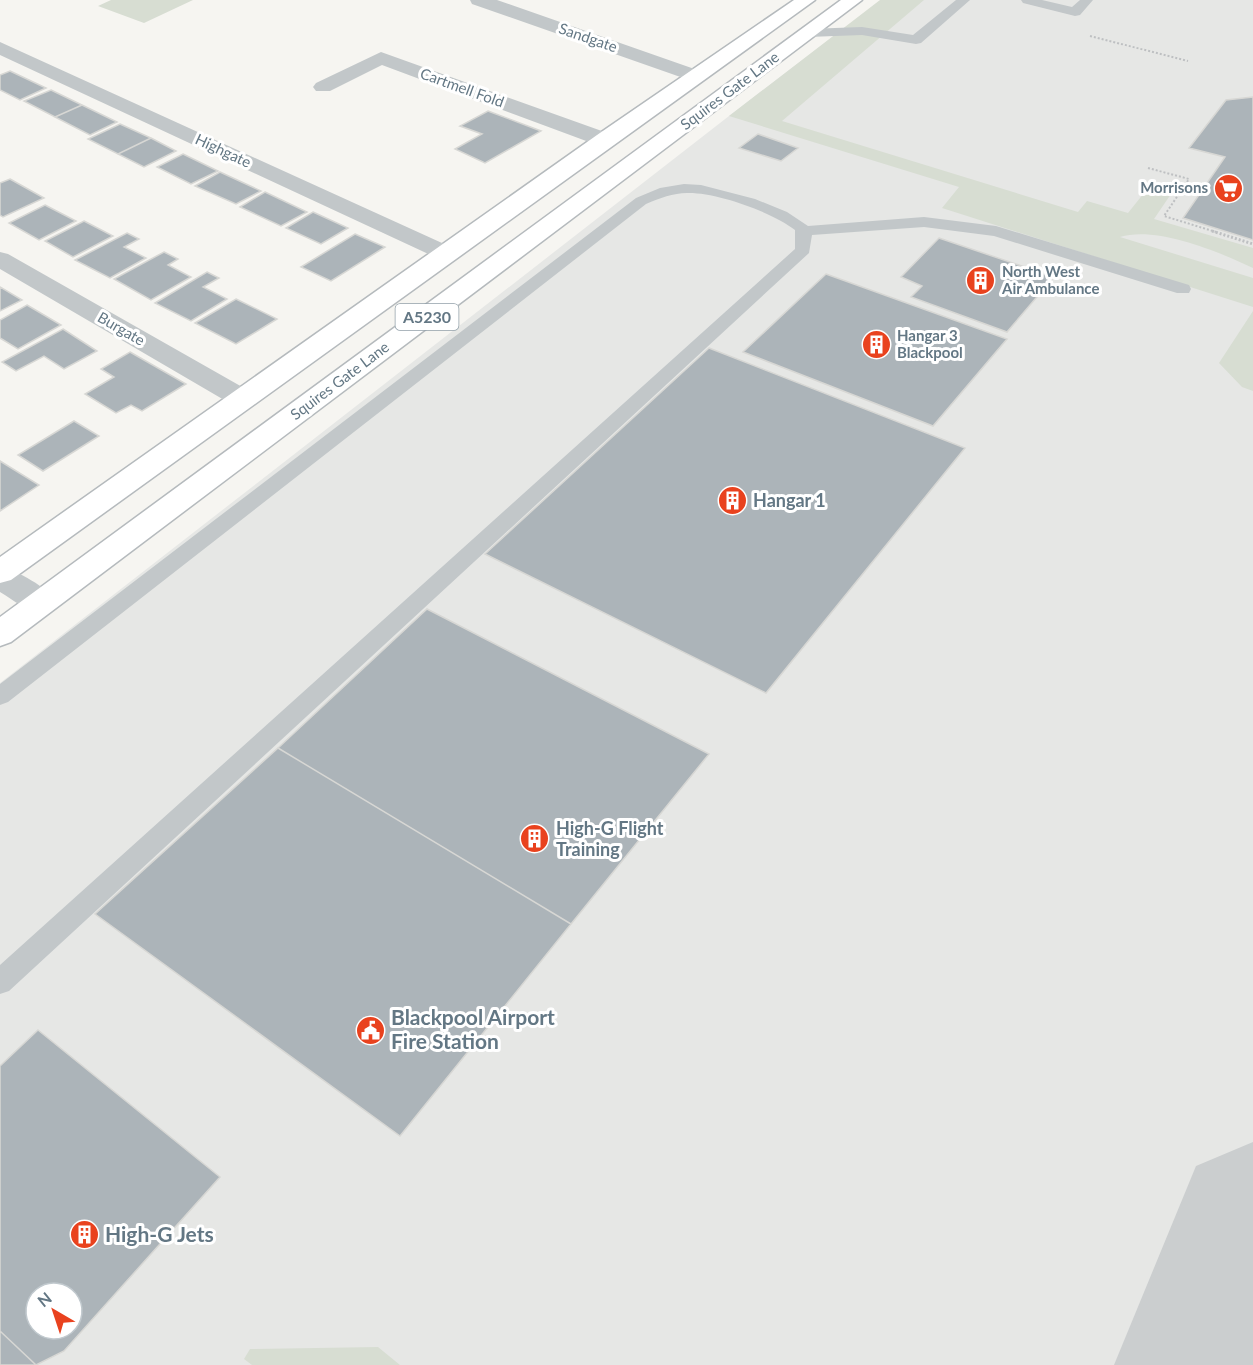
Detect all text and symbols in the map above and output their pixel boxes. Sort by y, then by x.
street label: Sandgate [557,19,620,55]
street label: Squires Gate Lane [677,47,782,133]
street label: Cartmell Fold [418,64,507,111]
street label: Highgate [193,129,254,171]
supermarket icon: Morrisons [1213,172,1245,204]
place label: Morrisons [1140,178,1208,196]
place label: North West Air Ambulance [1001,262,1099,297]
building icon: North West Air Ambulance [965,265,997,297]
road number: A5230 [396,304,458,330]
street label: Burgate [95,307,148,349]
place label: Hangar 3 Blackpool [897,326,963,361]
building icon: Hangar 3 Blackpool [860,329,892,361]
street label: Squires Gate Lane [287,337,392,423]
building icon: Hangar 1 [716,485,748,517]
place label: Hangar 1 [753,489,826,511]
place label: High-G Flight Training [556,817,664,860]
building icon: High-G Flight Training [519,823,551,855]
place label: Blackpool Airport Fire Station [391,1004,555,1053]
public building icon: Blackpool Airport Fire Station [354,1014,386,1046]
building icon: High-G Jets [68,1219,100,1251]
place label: High-G Jets [105,1221,214,1246]
north arrow [24,1281,84,1341]
text: N [33,1288,55,1310]

